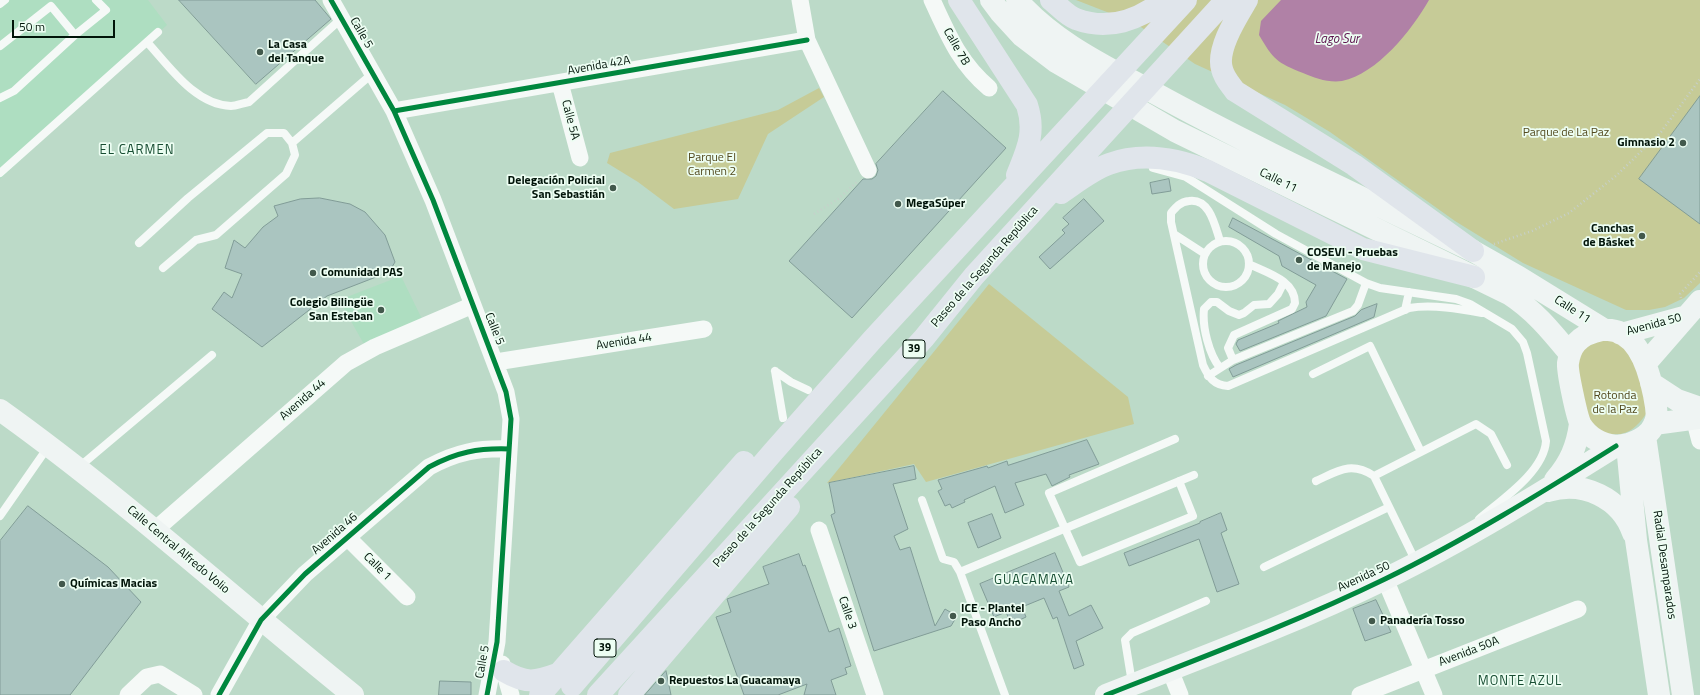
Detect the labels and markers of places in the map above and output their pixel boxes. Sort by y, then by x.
place label: La Casa del Tanque [268,38,324,66]
marker: La Casa del Tanque [255,47,265,57]
place label: Gimnasio 2 [1617,136,1675,150]
marker: Gimnasio 2 [1678,138,1688,148]
place label: Delegación Policial San Sebastián [508,174,605,202]
marker: Delegación Policial San Sebastián [608,183,618,193]
place label: MegaSúper [906,197,965,211]
marker: MegaSúper [893,199,903,209]
place label: Canchas de Básket [1583,222,1634,250]
marker: Canchas de Básket [1637,231,1647,241]
place label: COSEVI - Pruebas de Manejo [1307,246,1398,274]
marker: COSEVI - Pruebas de Manejo [1294,255,1304,265]
place label: Comunidad PAS [321,266,403,280]
marker: Comunidad PAS [308,268,318,278]
place label: Colegio Bilingüe San Esteban [290,296,373,324]
marker: Colegio Bilingüe San Esteban [376,305,386,315]
place label: Químicas Macias [70,577,157,591]
marker: Químicas Macias [57,579,67,589]
place label: ICE - Plantel Paso Ancho [961,602,1025,630]
marker: ICE - Plantel Paso Ancho [948,611,958,621]
place label: Panadería Tosso [1380,614,1465,628]
marker: Panadería Tosso [1367,616,1377,626]
place label: Repuestos La Guacamaya [669,674,801,688]
marker: Repuestos La Guacamaya [656,676,666,686]

